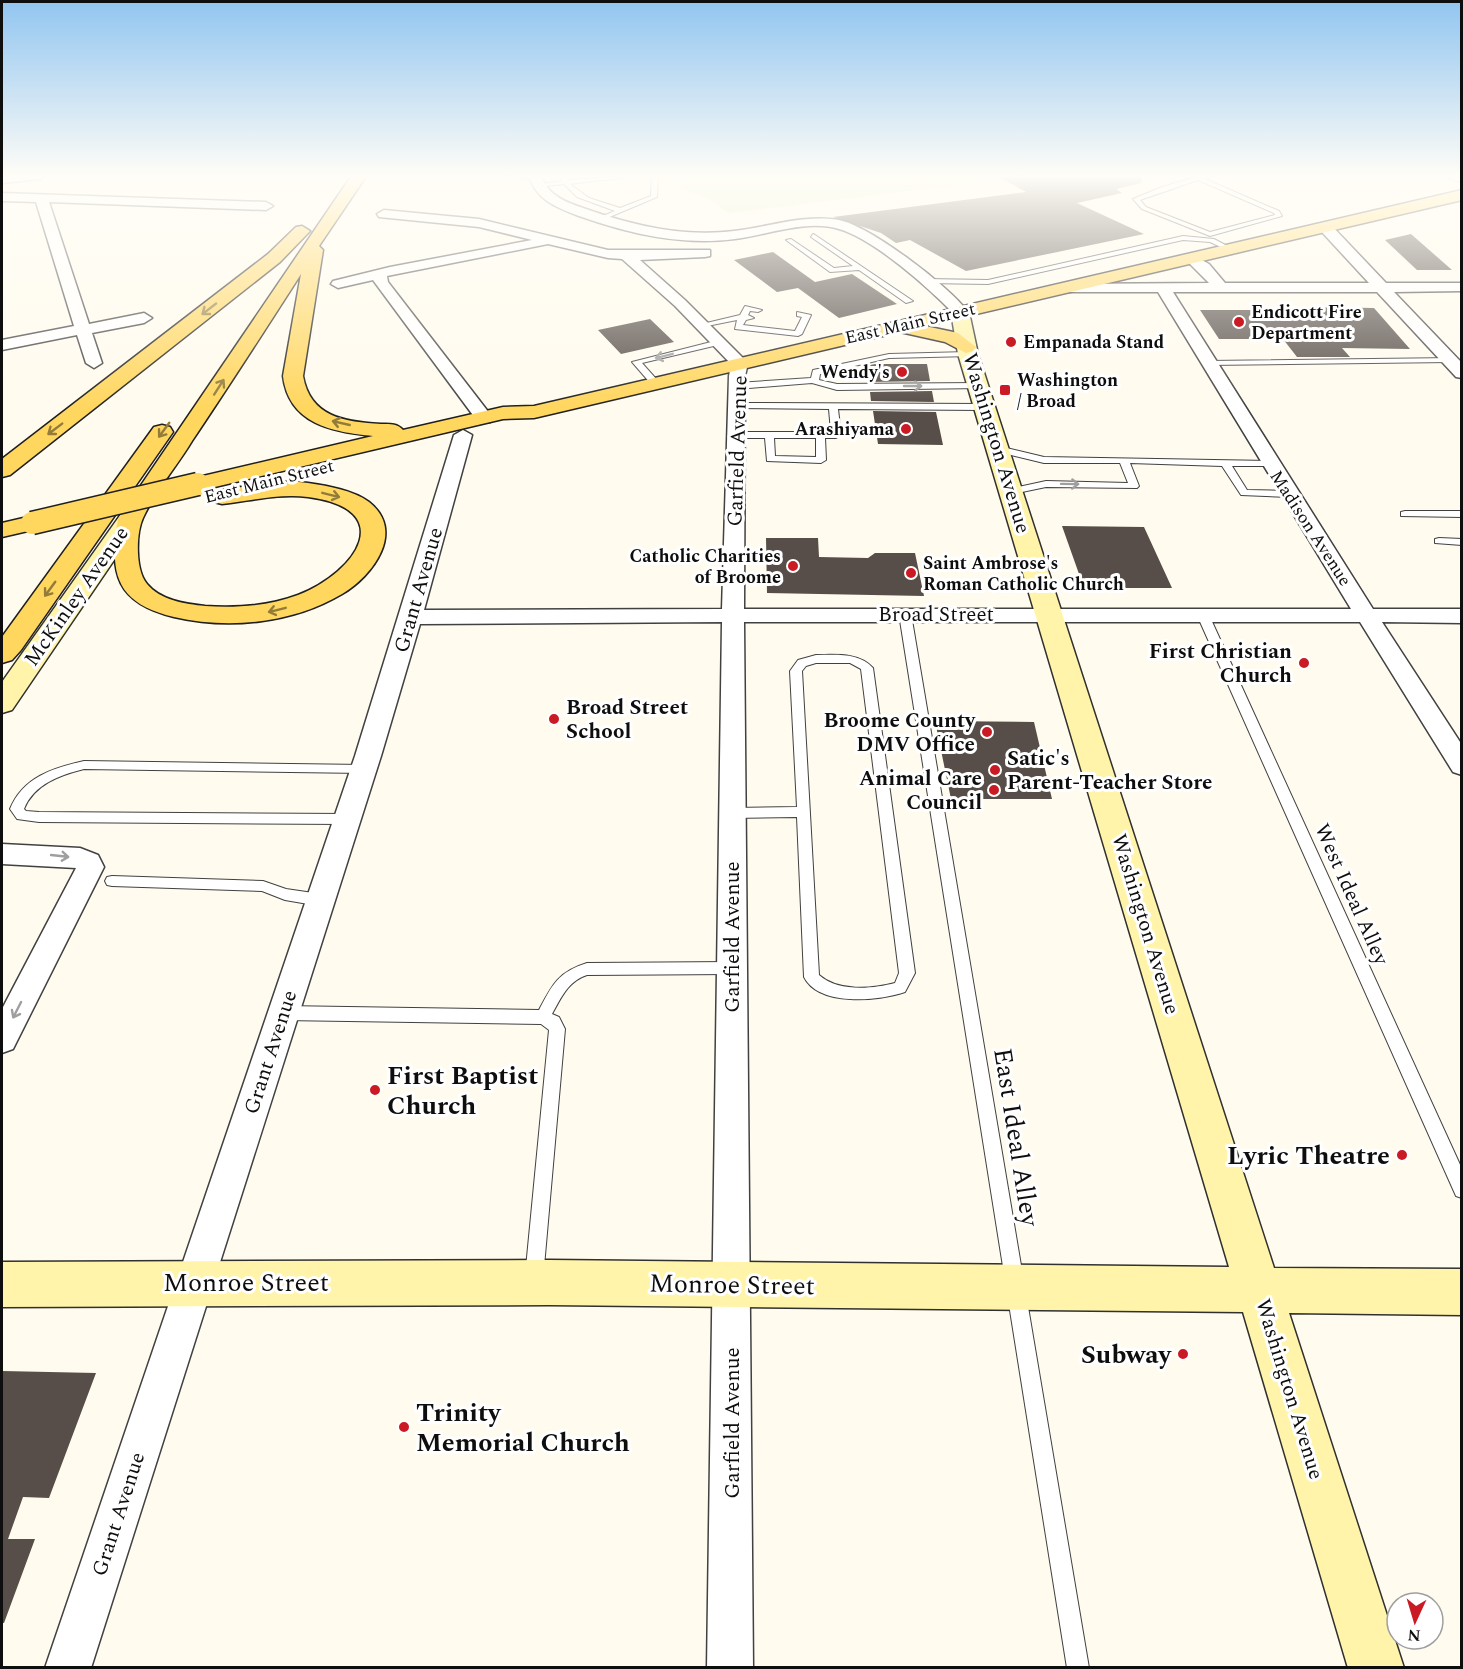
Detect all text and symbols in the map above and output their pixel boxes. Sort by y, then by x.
street label: East Main Street [842,295,978,352]
place label: Endicott Fire Department [1251,299,1362,347]
one-way arrow [202,303,218,315]
marker: Endicott Fire Department [1232,315,1246,329]
place label: Empanada Stand [1023,329,1165,356]
marker: Empanada Stand [1004,335,1018,349]
street label: Washington Avenue [953,349,1039,538]
one-way arrow [655,350,674,362]
place label: Wendy's [820,359,890,386]
marker: Wendy's [895,365,909,379]
place label: Washington / Broad [1017,367,1118,415]
street label: Garfield Avenue [719,375,757,527]
one-way arrow [213,379,225,396]
one-way arrow [903,381,923,392]
marker: Washington / Broad [998,383,1012,397]
place label: Arashiyama [795,416,895,443]
one-way arrow [331,417,350,429]
one-way arrow [48,422,64,435]
one-way arrow [158,422,170,438]
marker: Arashiyama [899,422,913,436]
street label: East Main Street [201,452,337,511]
street label: Madison Avenue [1263,465,1358,592]
one-way arrow [1059,479,1079,490]
one-way arrow [322,490,341,501]
street label: McKinley Avenue [16,520,137,673]
street label: Grant Avenue [386,524,452,657]
place label: Catholic Charities of Broome [629,543,781,591]
place label: Saint Ambrose's Roman Catholic Church [923,550,1124,598]
marker: Catholic Charities of Broome [786,559,800,573]
marker: Saint Ambrose's Roman Catholic Church [904,566,918,580]
one-way arrow [44,581,57,597]
street label: Broad Street [878,599,994,631]
one-way arrow [268,604,287,616]
place label: First Christian Church [1149,636,1292,692]
marker: First Christian Church [1297,656,1311,670]
place label: Broad Street School [566,692,688,748]
place label: Broome County DMV Office [824,705,976,761]
marker: Broad Street School [547,712,561,726]
marker: Broome County DMV Office [980,725,994,739]
place label: Satic's Parent-Teacher Store [1007,743,1213,799]
place label: Animal Care Council [859,763,982,819]
marker: Satic's Parent-Teacher Store [988,763,1002,777]
marker: Animal Care Council [987,783,1001,797]
street label: West Ideal Alley [1306,819,1397,971]
street label: Washington Avenue [1102,830,1188,1019]
one-way arrow [49,851,69,862]
street label: Garfield Avenue [717,861,749,1013]
street label: Grant Avenue [236,986,306,1119]
one-way arrow [10,1000,22,1018]
street label: East Ideal Alley [982,1045,1050,1231]
place label: First Baptist Church [387,1056,538,1126]
marker: First Baptist Church [368,1083,382,1097]
place label: Lyric Theatre [1227,1136,1390,1176]
marker: Lyric Theatre [1395,1148,1409,1162]
street label: Monroe Street [163,1263,329,1303]
street label: Monroe Street [649,1264,815,1306]
street label: Washington Avenue [1246,1295,1332,1484]
place label: Subway [1081,1335,1173,1375]
street label: Garfield Avenue [717,1347,749,1499]
marker: Subway [1176,1347,1190,1361]
place label: Trinity Memorial Church [416,1393,630,1463]
marker: Trinity Memorial Church [397,1420,411,1434]
street label: Grant Avenue [84,1448,154,1581]
north arrow [1385,1591,1445,1651]
text: N [1407,1623,1421,1647]

